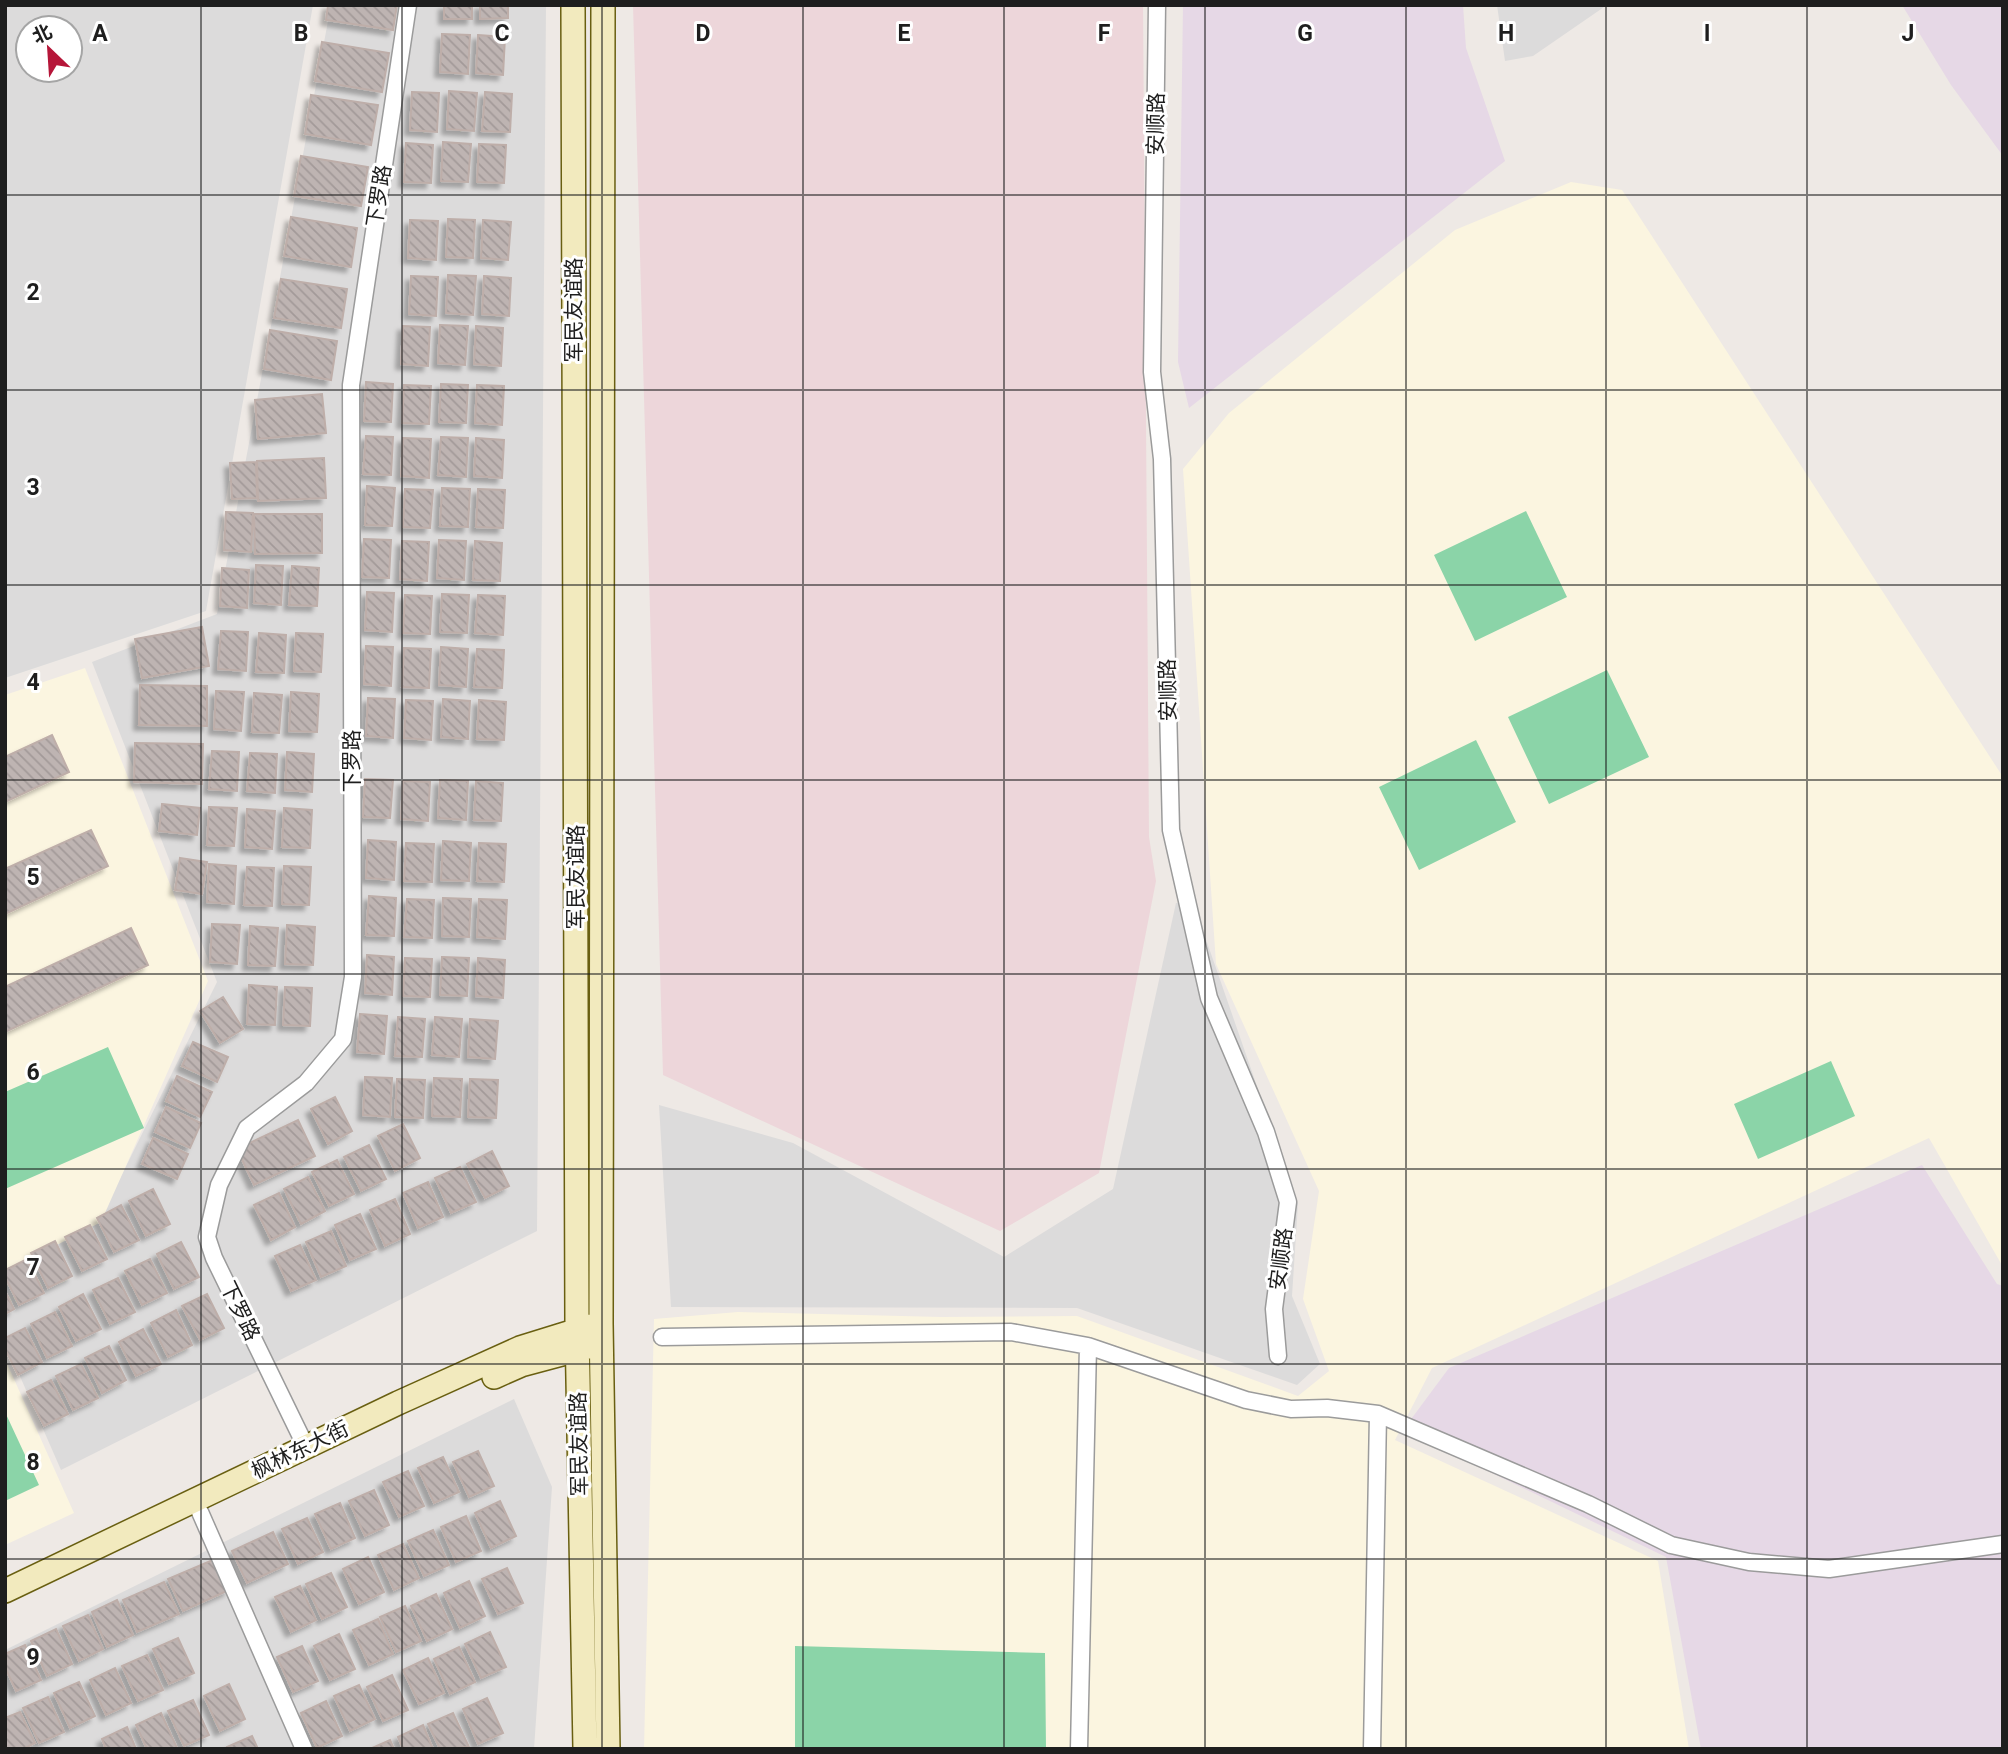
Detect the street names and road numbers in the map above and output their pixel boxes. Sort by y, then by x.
street label: 安顺路 [1143,92,1169,156]
street label: 下罗路 [362,163,396,229]
street label: 军民友谊路 [562,258,586,363]
street label: 安顺路 [1155,658,1181,722]
street label: 下罗路 [340,730,364,793]
street label: 军民友谊路 [564,825,588,930]
street label: 安顺路 [1265,1226,1297,1292]
street label: 下罗路 [215,1277,265,1345]
street label: 军民友谊路 [566,1391,592,1497]
street label: 枫林东大街 [248,1416,352,1484]

